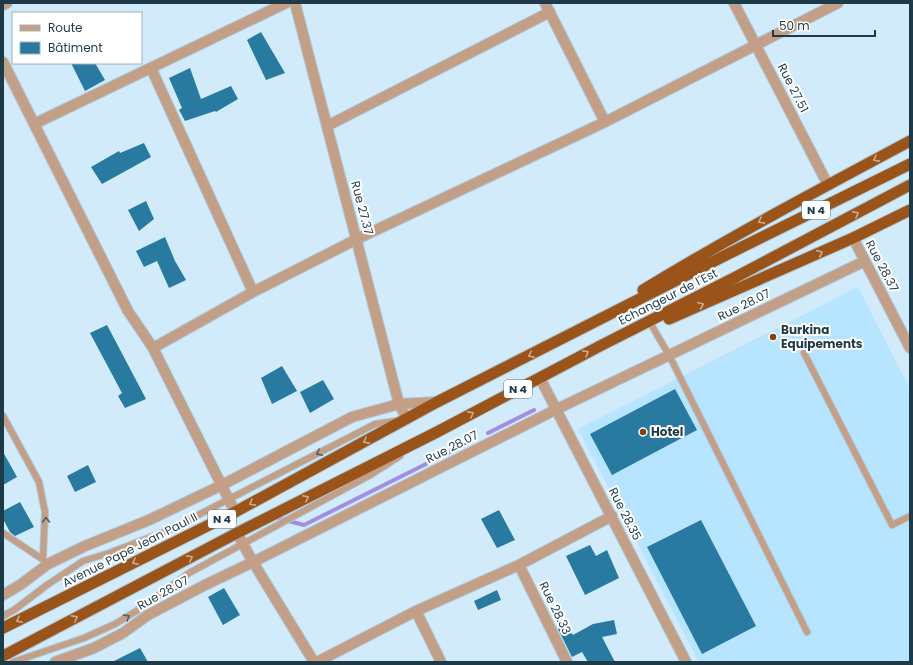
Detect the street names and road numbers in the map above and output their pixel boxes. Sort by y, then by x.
street label: Rue 27.51 [774,60,813,115]
street label: Rue 27.37 [347,179,378,237]
road number: N 4 [802,201,830,219]
street label: Rue 28.37 [862,237,903,295]
street label: Echangeur de l´Est [615,264,720,329]
street label: Rue 28.07 [715,284,773,325]
road number: N 4 [504,380,532,398]
street label: Rue 28.07 [423,426,481,467]
street label: Rue 28.35 [605,484,646,543]
street label: Avenue Pape Jean Paul II [59,508,200,591]
road number: N 4 [208,510,236,528]
street label: Rue 28.07 [134,571,192,614]
street label: Rue 28.33 [535,579,576,637]

